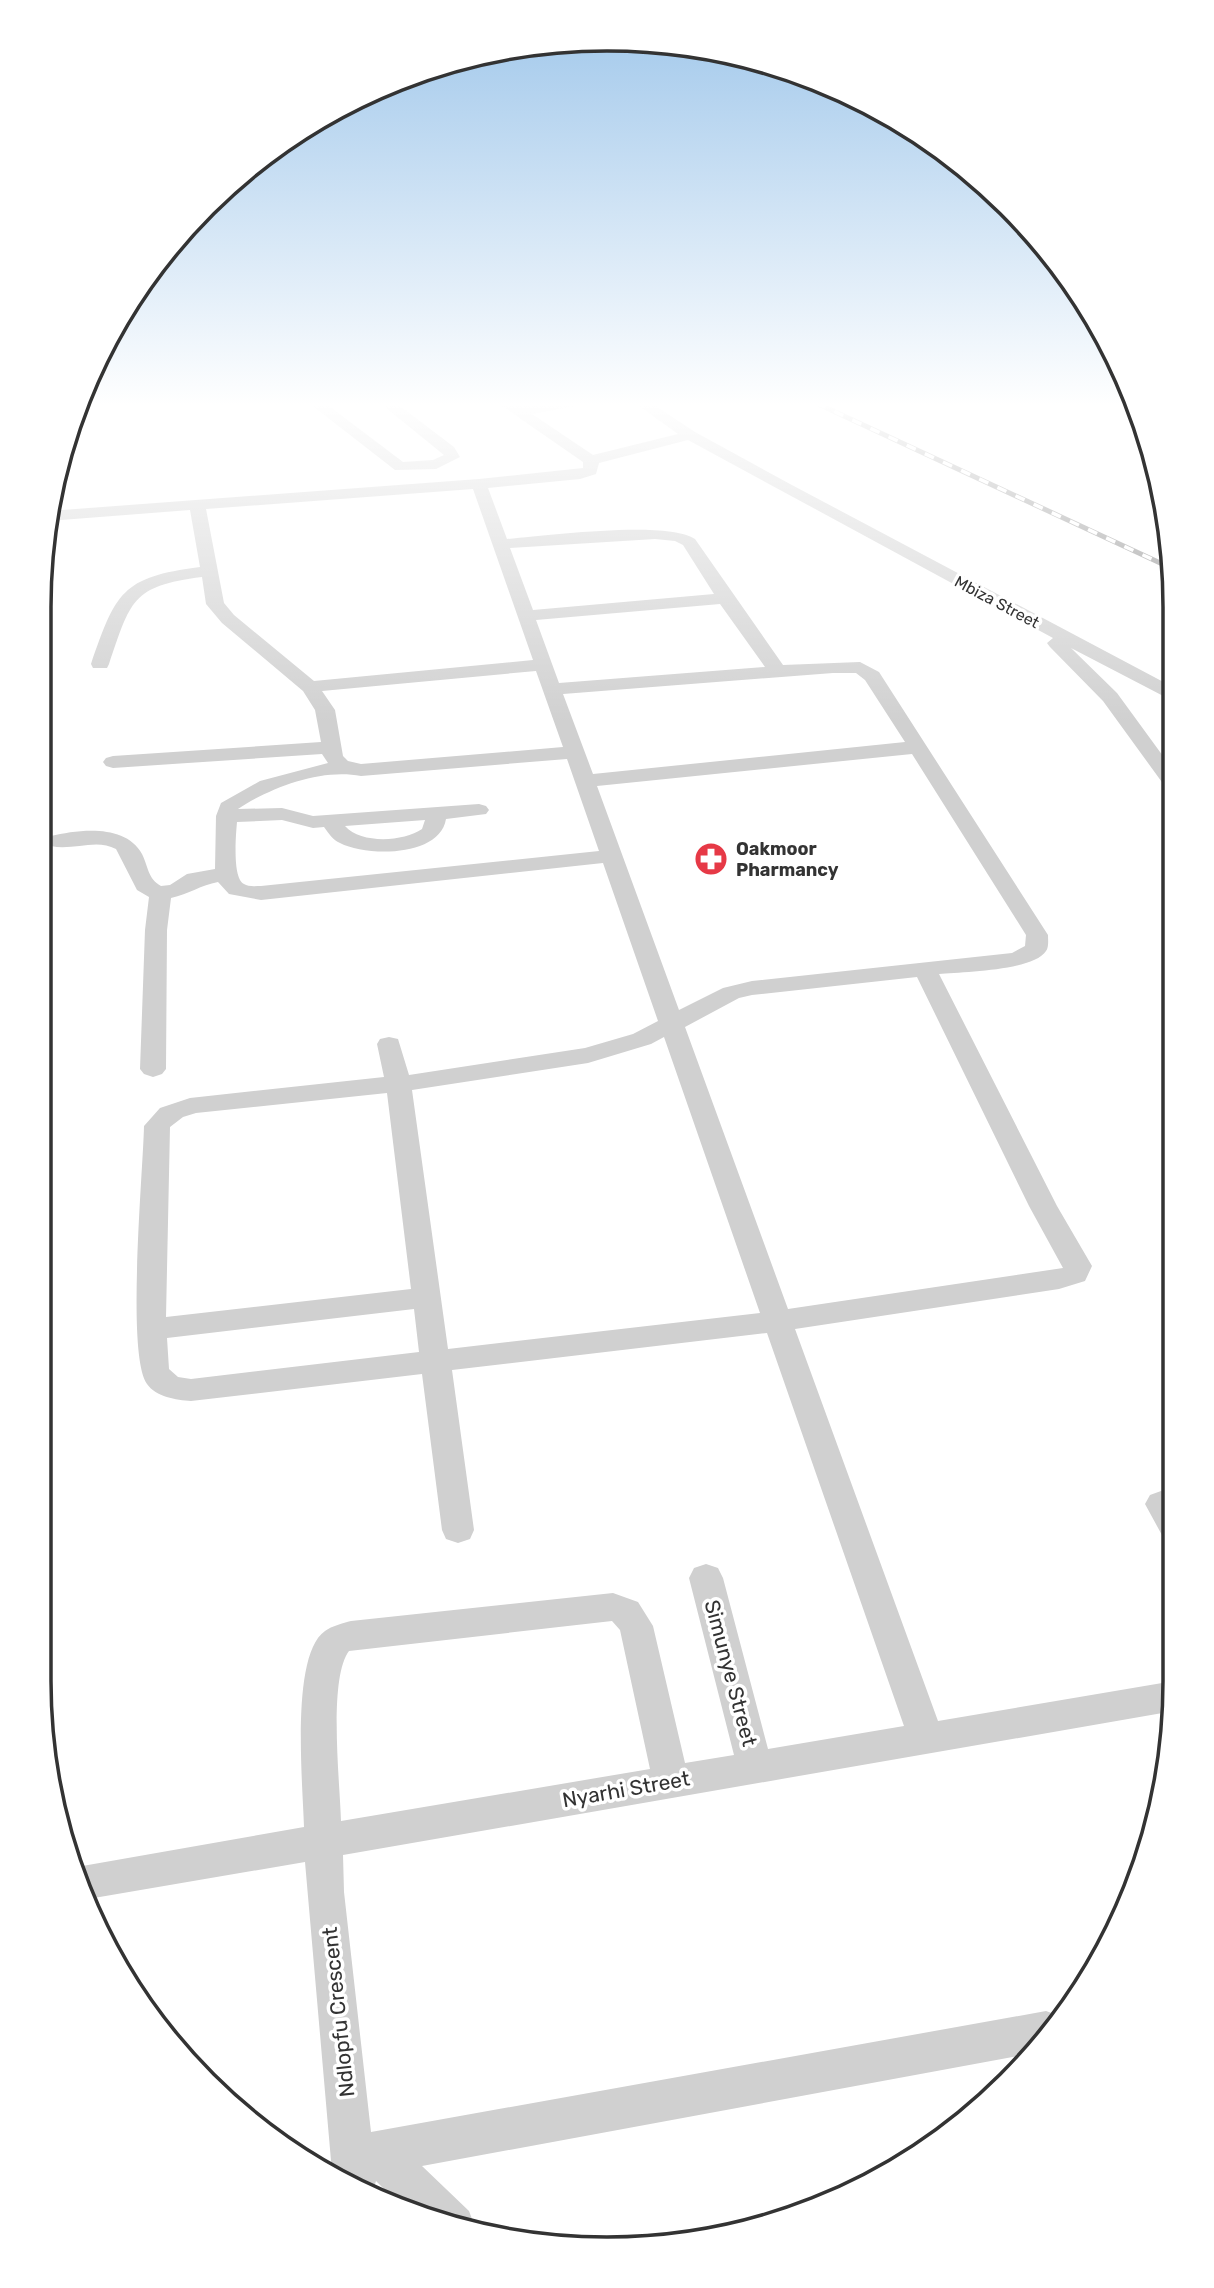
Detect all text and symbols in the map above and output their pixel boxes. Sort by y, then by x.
street label: Mbiza Street [951,572,1043,632]
place label: Oakmoor Pharmancy [736,838,839,881]
pharmacy icon: Oakmoor Pharmancy [692,840,730,878]
street label: Simunye Street [699,1597,763,1749]
street label: Nyarhi Street [560,1765,692,1813]
street label: Ndlopfu Crescent [317,1926,359,2098]

